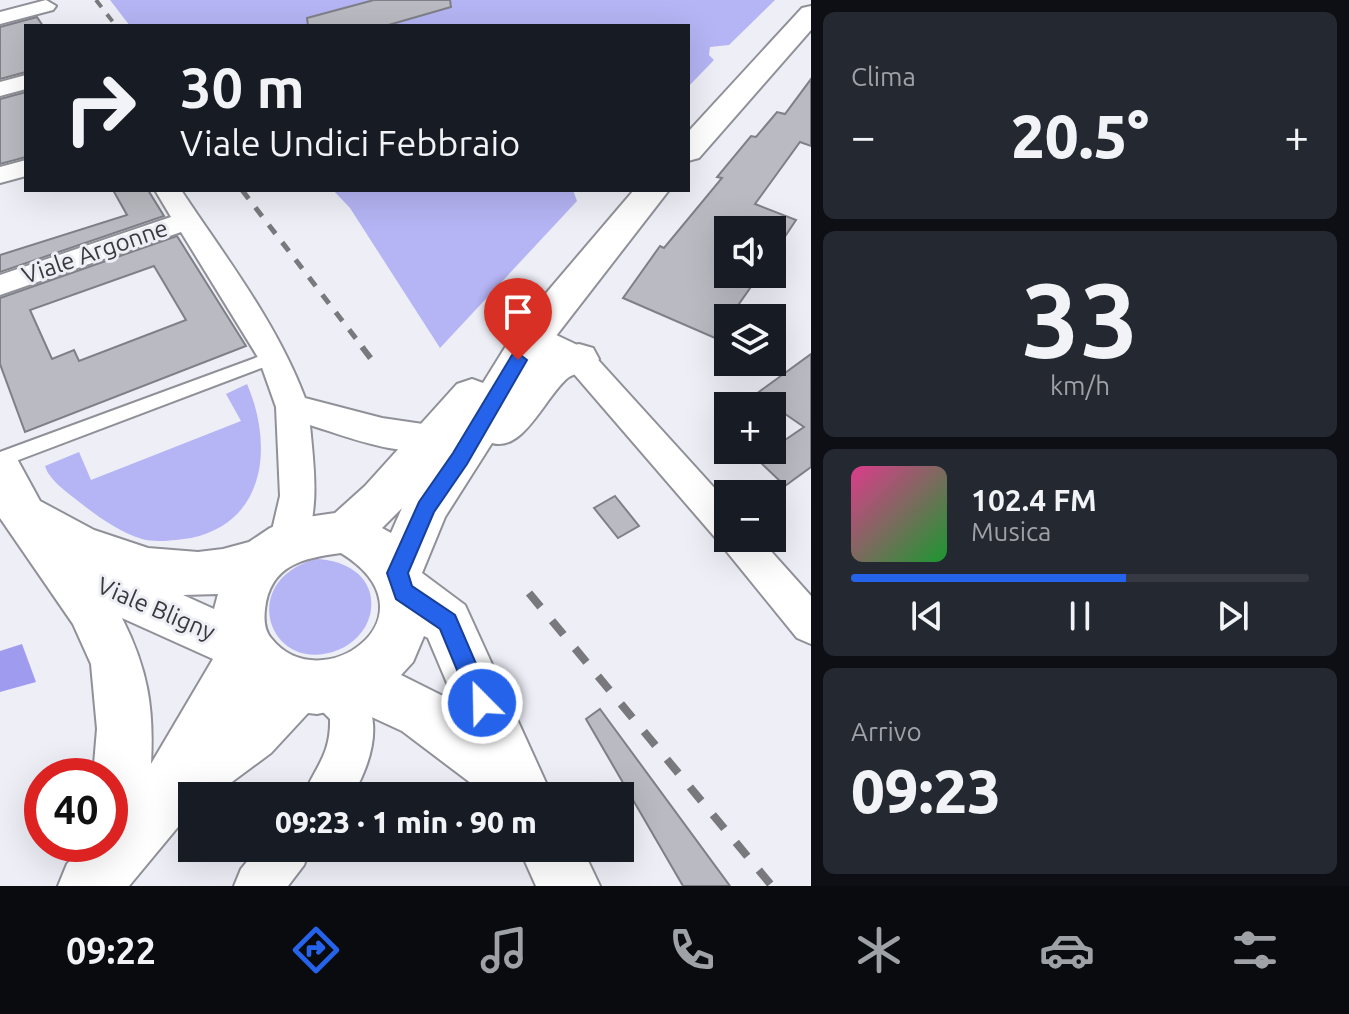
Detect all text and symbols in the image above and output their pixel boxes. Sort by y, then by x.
icon: right [48,56,152,160]
text: 30 m [180,56,305,119]
text: Clima [851,62,916,91]
text: 20.5° [1011,102,1149,169]
text: − [851,111,876,160]
text: + [1284,111,1309,160]
text: Viale Undici Febbraio [180,122,520,163]
street label: Viale Argonne [18,214,171,289]
map controls [714,216,786,552]
button: sound [714,216,786,288]
text: 33 [1021,260,1139,377]
pin [484,278,552,360]
icon: arrive [496,290,540,334]
button: layers [714,304,786,376]
text: km/h [1050,371,1110,400]
button: + [714,392,786,464]
button: − [714,480,786,552]
text: 102.4 FM [971,483,1097,517]
text: Musica [971,517,1051,546]
street label: Viale Bligny [93,572,220,646]
icon: previous [905,594,949,638]
icon: pause [1058,594,1102,638]
icon: next [1211,594,1255,638]
position arrow [440,661,524,745]
text: Arrivo [851,717,922,746]
text: 09:23 [851,757,1001,824]
speed limit sign: 40 [24,758,128,862]
text: 09:23 · 1 min · 90 m [275,805,537,839]
icon: directions [288,922,344,978]
icon: music [476,922,532,978]
icon: phone [664,922,720,978]
icon: climate [851,922,907,978]
icon: car [1039,922,1095,978]
icon: filters [1227,922,1283,978]
text: 09:22 [66,930,156,971]

